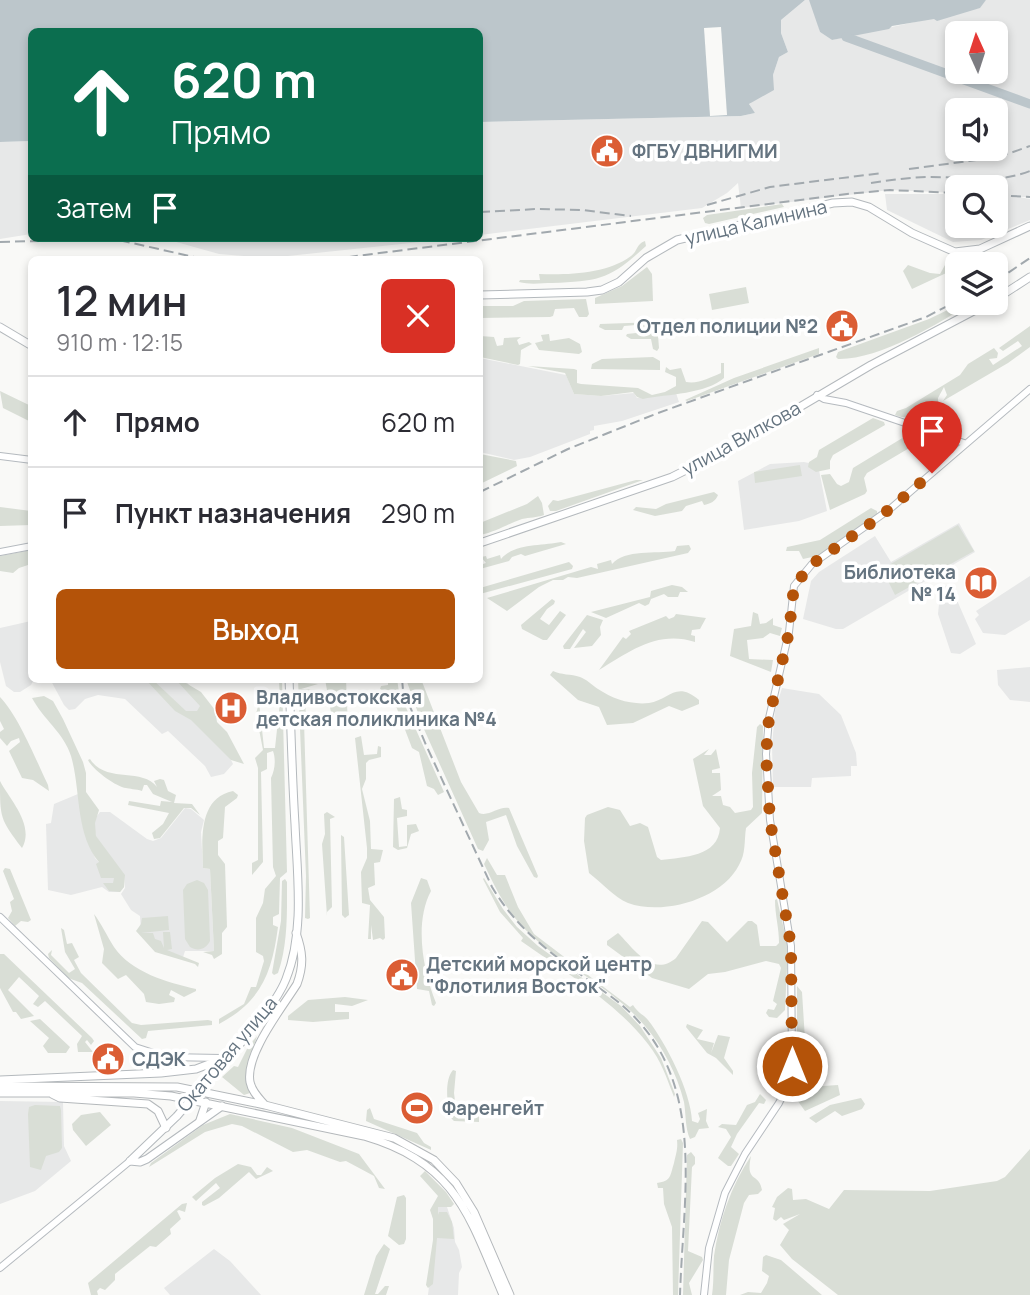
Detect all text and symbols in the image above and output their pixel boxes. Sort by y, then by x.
north arrow [945,21,1008,84]
map controls [945,21,1008,315]
text: 620 m [171,46,317,113]
icon: ahead [56,56,147,147]
button: sound [945,98,1008,161]
text: Прямо [171,110,271,154]
public building icon: ФГБУ ДВНИГМИ [588,132,626,170]
place label: ФГБУ ДВНИГМИ [632,138,778,164]
button: search [945,175,1008,238]
icon: arrive [146,189,184,227]
text: Затем [56,190,132,226]
street label: улица Калинина [682,193,830,251]
button: layers [945,252,1008,315]
text: 12 мин [56,271,187,329]
button: close [381,279,455,353]
public building icon: Отдел полиции №2 [823,307,861,345]
place label: Отдел полиции №2 [637,313,818,339]
text: 910 m · 12:15 [56,326,183,358]
street label: улица Вилкова [677,395,805,481]
pin [902,401,962,473]
icon: ahead [56,403,94,441]
text: Прямо [115,404,200,440]
text: 620 m [381,404,455,440]
icon: arrive [913,412,951,450]
icon: arrive [56,494,94,532]
text: Пункт назначения [115,495,351,531]
text: 290 m [381,495,455,531]
place label: Библиотека № 14 [844,559,956,607]
library icon: Библиотека № 14 [962,564,1000,602]
button: Выход [56,589,455,669]
place label: Владивостокская детская поликлиника №4 [256,684,497,732]
hospital icon: Владивостокская детская поликлиника №4 [212,689,250,727]
place label: Детский морской центр "Флотилия Восток" [426,951,652,999]
public building icon: Детский морской центр "Флотилия Восток" [383,956,421,994]
street label: Окатовая улица [171,991,283,1117]
position arrow [755,1029,829,1103]
public building icon: СДЭК [89,1040,127,1078]
place label: СДЭК [132,1046,187,1072]
sports icon: Фаренгейт [398,1089,436,1127]
place label: Фаренгейт [442,1095,544,1121]

